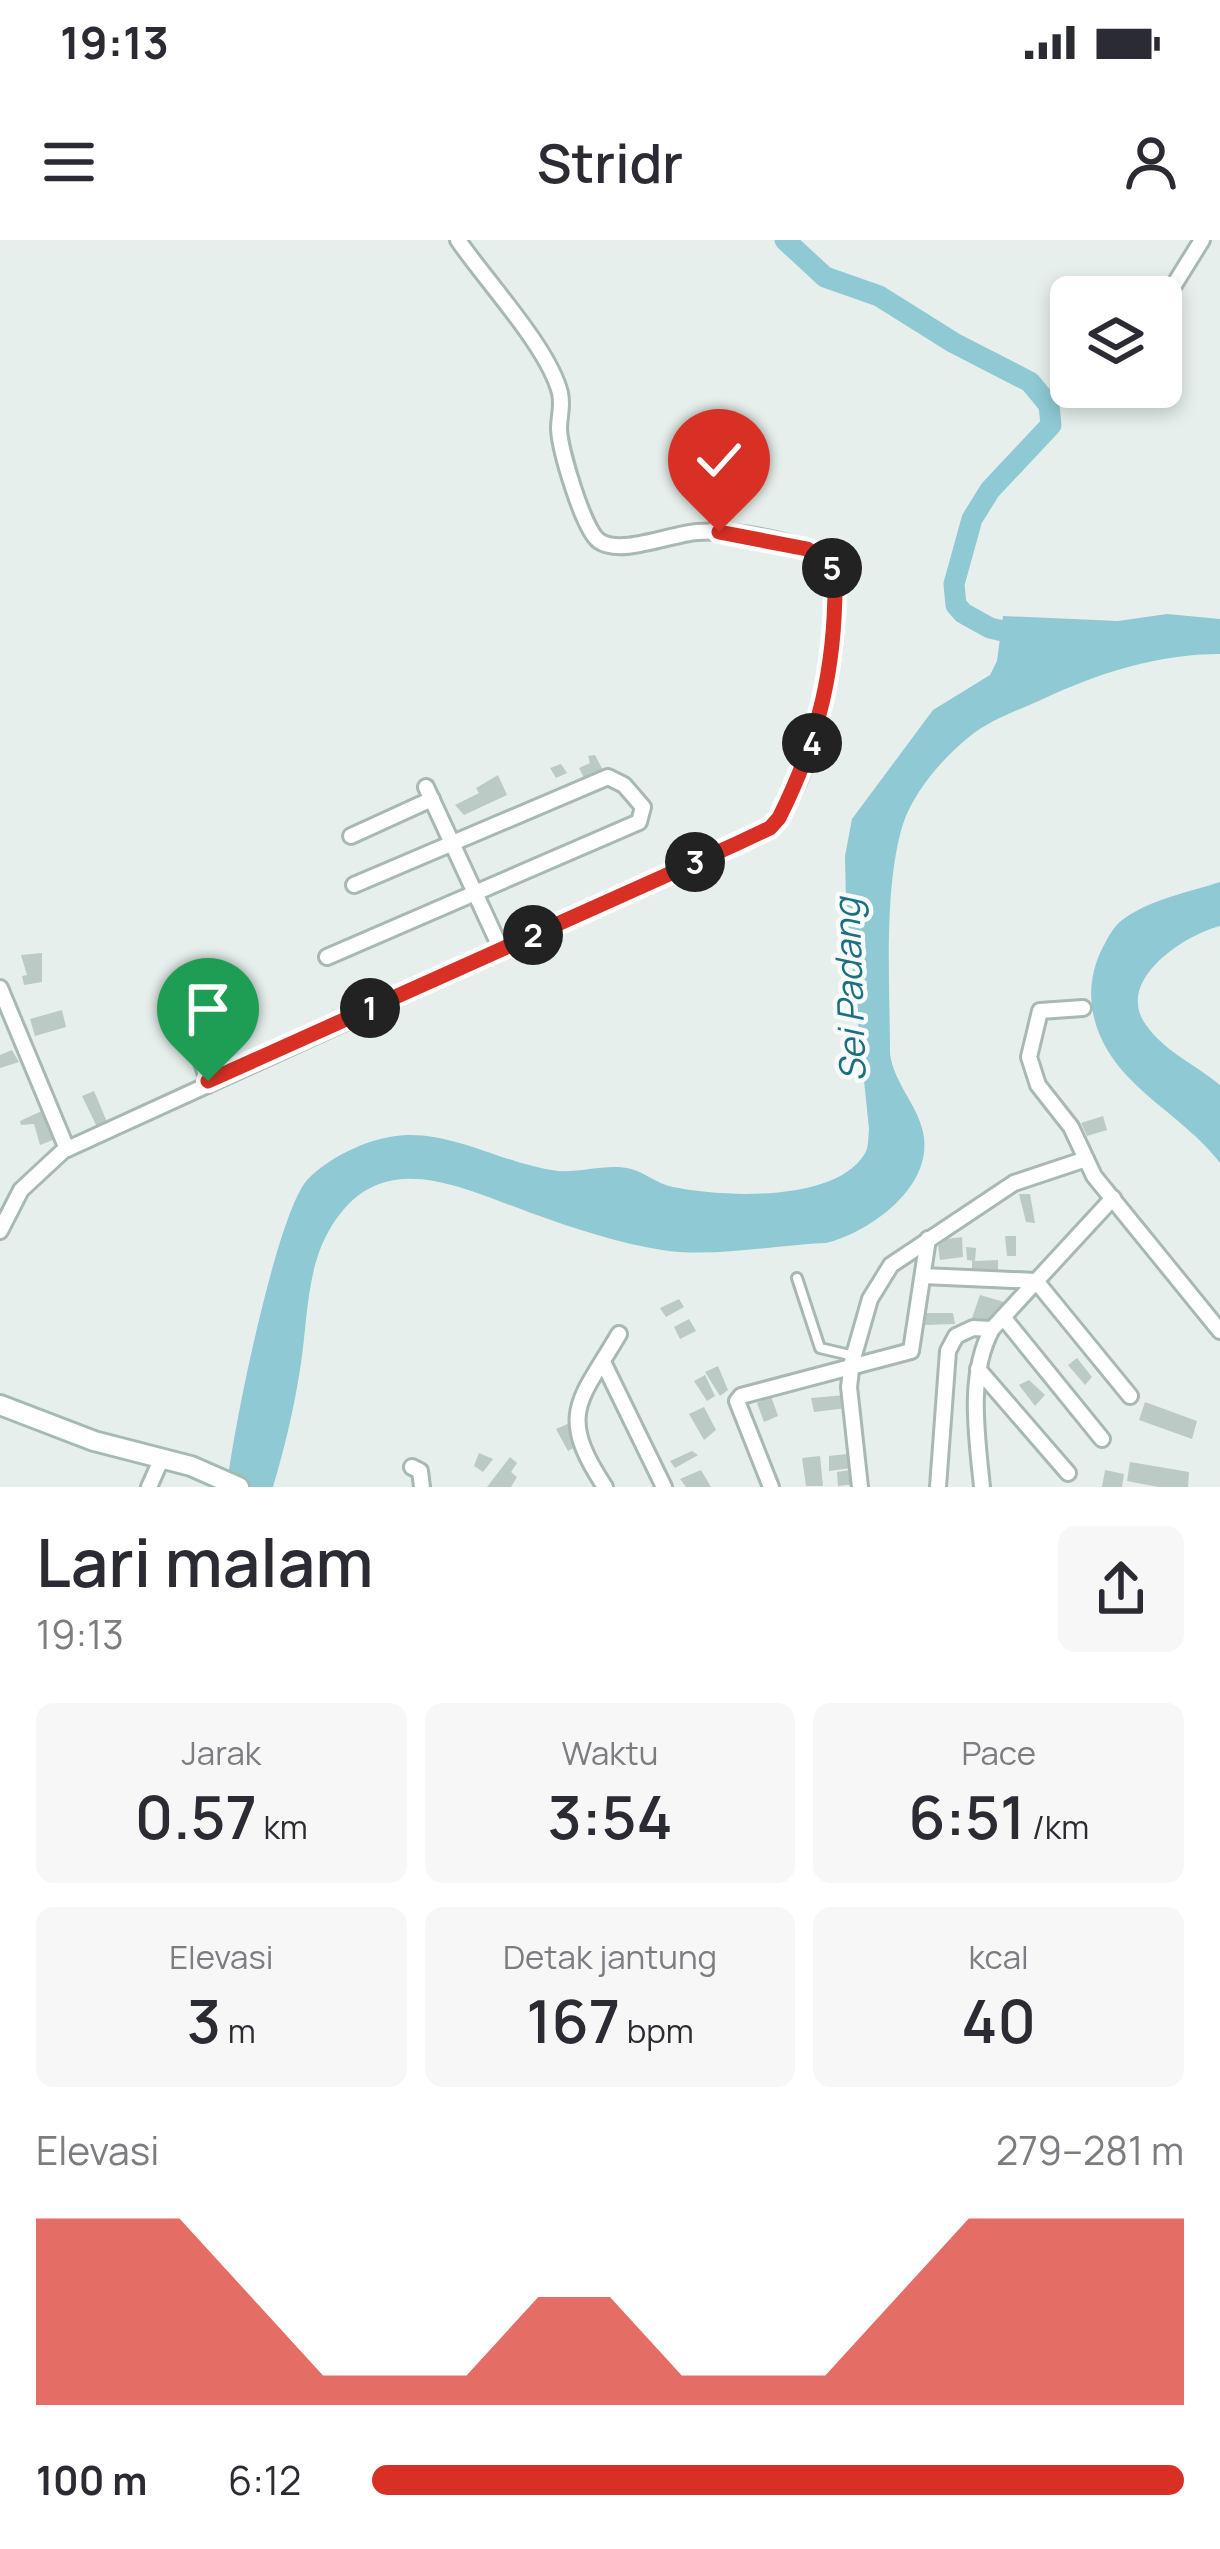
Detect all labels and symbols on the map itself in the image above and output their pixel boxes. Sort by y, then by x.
pin [668,409,770,532]
pin: 5 [802,538,862,598]
pin: 4 [782,713,842,773]
pin: 3 [665,832,725,892]
water label: Sei Padang [821,895,877,1083]
pin: 2 [503,905,563,965]
pin [157,958,259,1081]
pin: 1 [340,978,400,1038]

